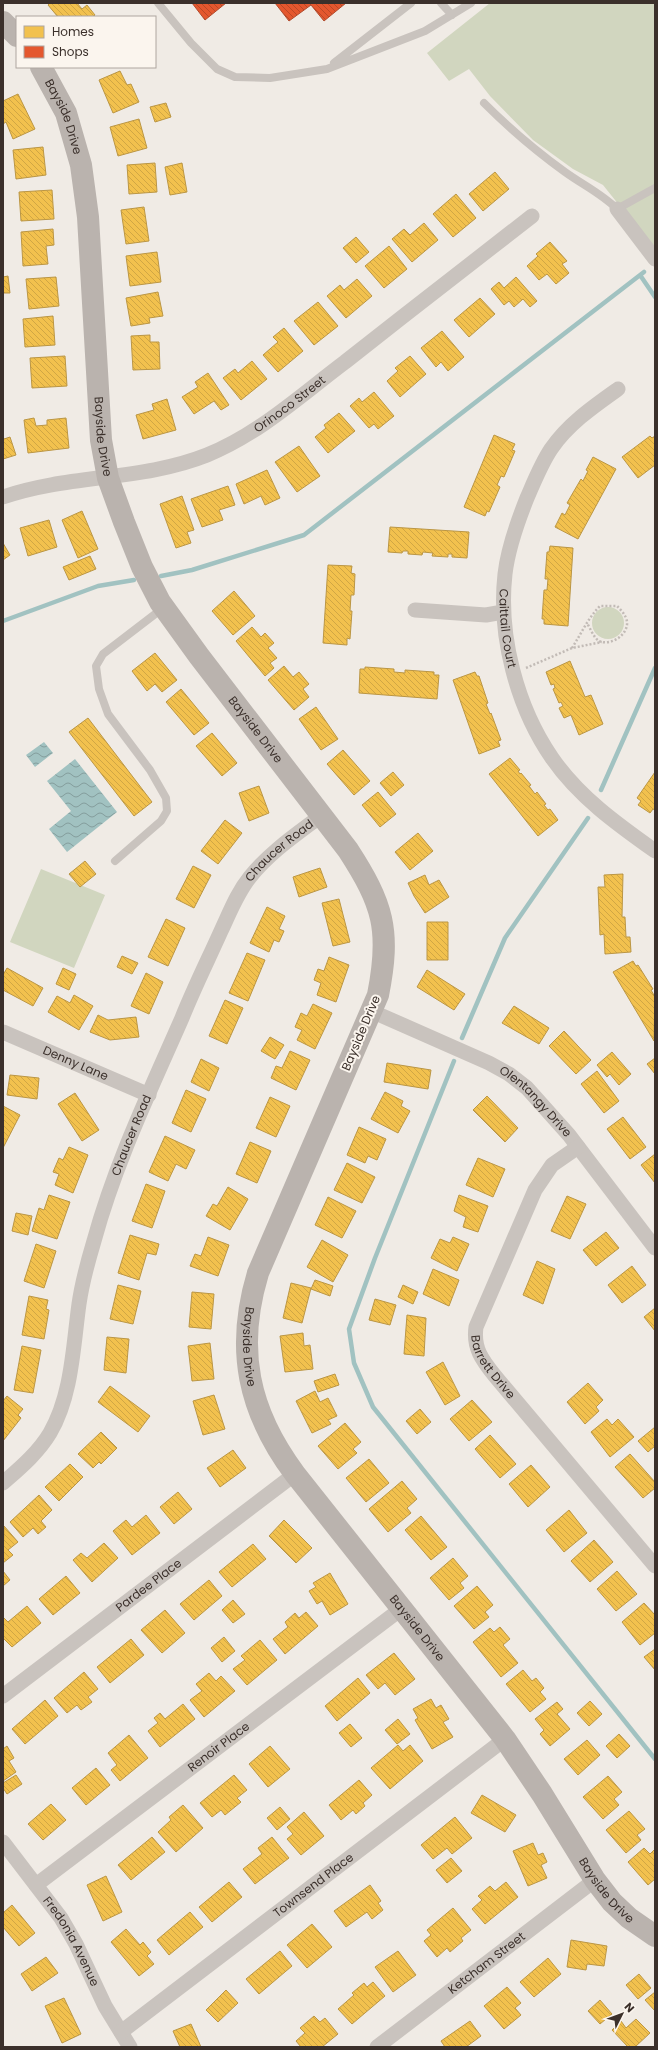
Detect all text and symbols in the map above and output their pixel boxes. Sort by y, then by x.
legend [16,16,156,68]
text: Homes [52,23,94,40]
text: Shops [52,43,89,60]
street label: Bayside Drive [41,76,87,156]
street label: Orinoco Street [250,371,329,436]
street label: Bayside Drive [90,396,117,478]
street label: Caittail Court [496,588,521,670]
street label: Bayside Drive [225,692,287,766]
street label: Chaucer Road [241,815,317,885]
street label: Bayside Drive [337,993,384,1073]
street label: Denny Lane [40,1041,111,1084]
street label: Olentangy Drive [497,1061,576,1141]
street label: Chaucer Road [107,1092,155,1178]
street label: Bayside Drive [239,1306,261,1388]
street label: Barrett Drive [467,1334,520,1402]
street label: Pardee Place [112,1554,185,1615]
street label: Bayside Drive [386,1591,449,1665]
street label: Renoir Place [184,1718,253,1775]
street label: Townsend Place [269,1849,357,1921]
street label: Bayside Drive [575,1854,638,1927]
street label: Fredonia Avenue [39,1893,104,1989]
street label: Ketcham Street [444,1928,528,1998]
north arrow [602,1994,642,2034]
text: N [621,1999,638,2016]

